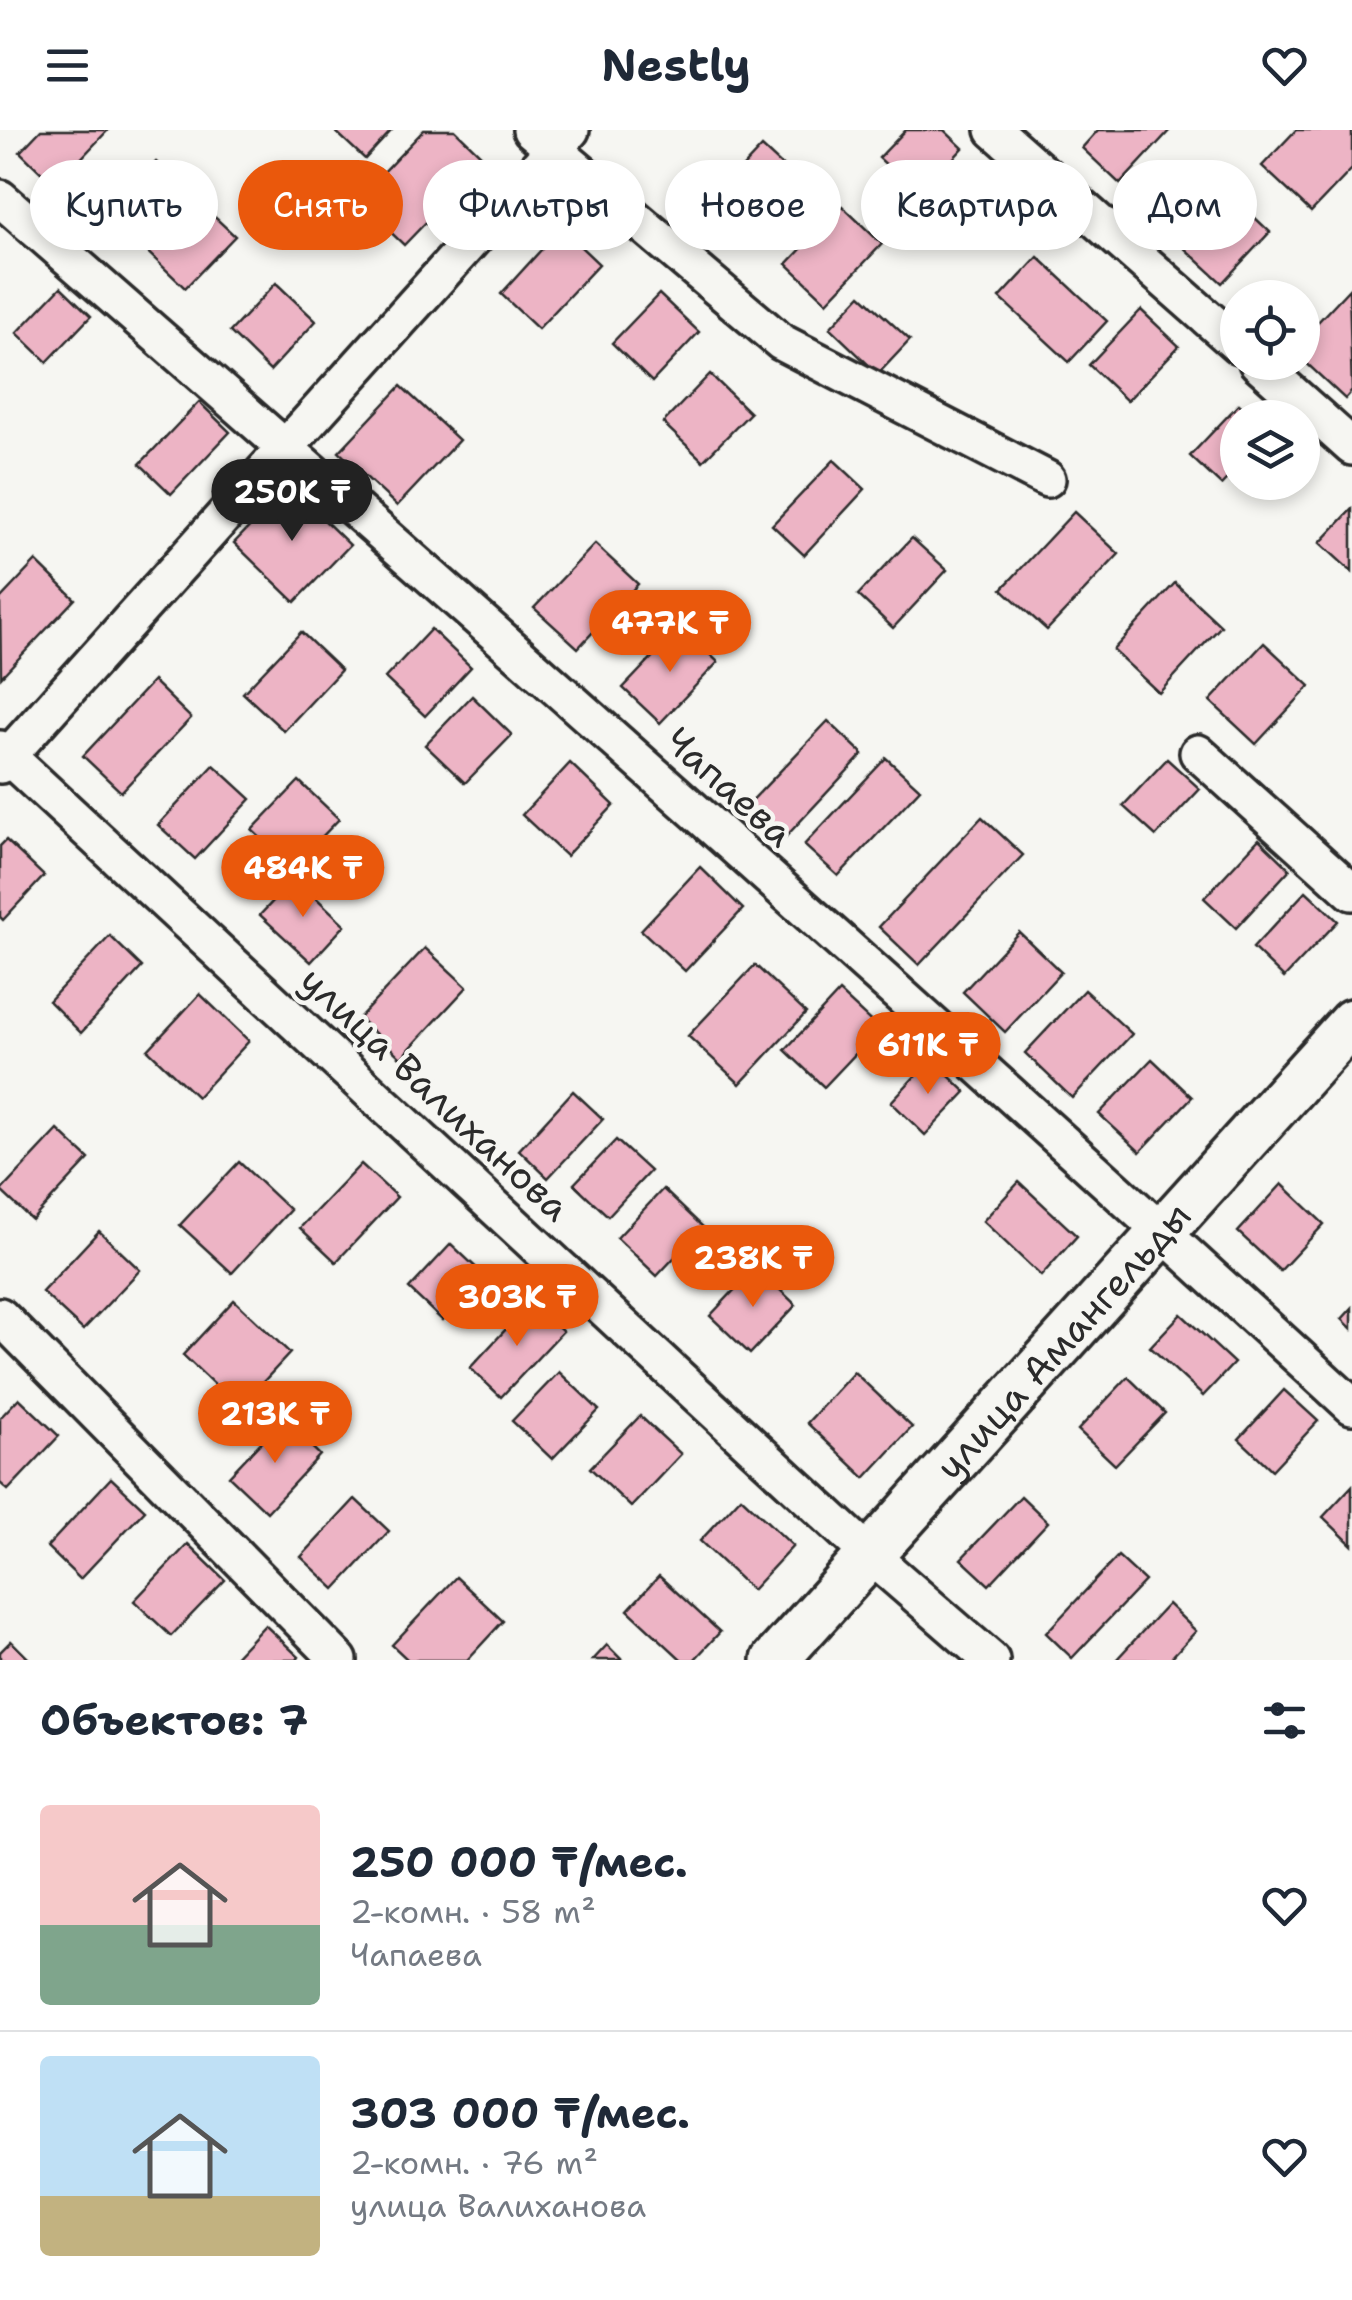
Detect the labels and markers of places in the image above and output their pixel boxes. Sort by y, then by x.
pin: 250K ₸ [211,459,373,544]
pin: 477K ₸ [589,590,751,675]
pin: 484K ₸ [222,835,384,920]
pin: 611K ₸ [847,1012,1009,1097]
pin: 238K ₸ [672,1225,834,1310]
pin: 303K ₸ [436,1264,598,1349]
pin: 213K ₸ [194,1381,356,1466]

